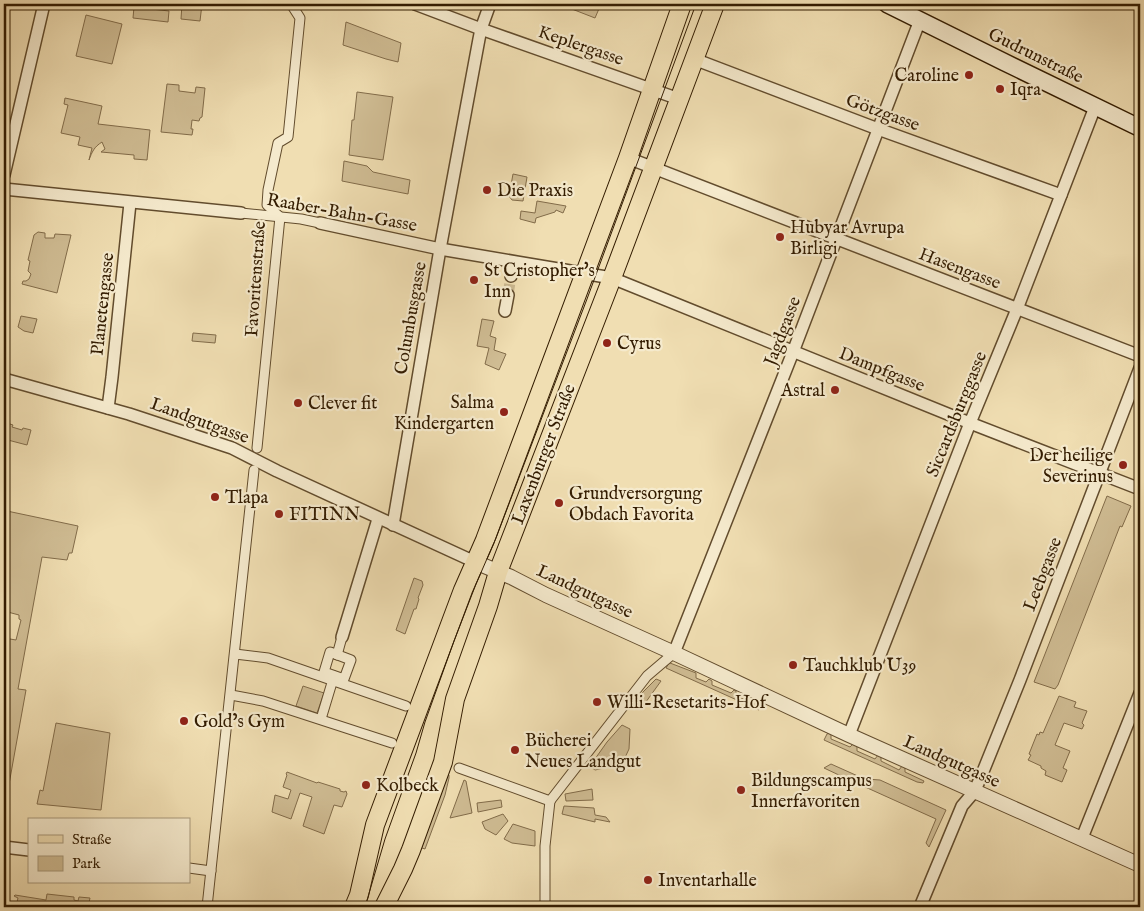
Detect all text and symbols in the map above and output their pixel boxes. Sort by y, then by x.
street label: Keplergasse [535,21,626,72]
street label: Gudrunstraße [984,23,1087,89]
place label: Caroline [895,65,959,88]
marker: Caroline [963,69,975,81]
place label: Iqra [1010,79,1041,102]
marker: Iqra [994,83,1006,95]
street label: Götzgasse [842,89,923,137]
place label: Die Praxis [497,180,573,203]
marker: Die Praxis [481,184,493,196]
street label: Raaber-Bahn-Gasse [265,189,419,238]
place label: Hubyar Avrupa Birligi [790,217,904,261]
street label: Favoritenstraße [241,220,272,338]
marker: Hubyar Avrupa Birligi [774,231,786,243]
street label: Hasengasse [915,243,1004,296]
street label: Planetengasse [87,252,120,357]
street label: Columbusgasse [390,260,433,376]
place label: St Cristopher's Inn [484,260,595,304]
marker: St Cristopher's Inn [468,274,480,286]
street label: Jagdgasse [759,294,807,371]
place label: Cyrus [617,333,661,356]
marker: Cyrus [601,337,613,349]
street label: Dampfgasse [835,343,928,398]
street label: Siccardsburggasse [922,348,993,481]
place label: Astral [780,380,825,403]
street label: Laxenburger Straße [507,381,582,528]
marker: Astral [829,384,841,396]
place label: Salma Kindergarten [394,392,494,436]
street label: Landgutgasse [147,393,252,450]
place label: Clever fit [308,393,377,416]
marker: Clever fit [292,397,304,409]
marker: Salma Kindergarten [498,406,510,418]
place label: Der heilige Severinus [1029,445,1113,489]
marker: Der heilige Severinus [1117,459,1129,471]
place label: Grundversorgung Obdach Favorita [569,483,702,527]
place label: Tlapa [225,487,269,510]
marker: Tlapa [209,491,221,503]
marker: Grundversorgung Obdach Favorita [553,497,565,509]
place label: FITINN [289,504,361,527]
marker: FITINN [273,508,285,520]
street label: Leebgasse [1019,534,1068,615]
street label: Landgutgasse [533,560,636,625]
place label: Tauchklub U39 [803,655,916,678]
marker: Tauchklub U39 [787,659,799,671]
place label: Willi-Resetarits-Hof [607,692,769,715]
marker: Willi-Resetarits-Hof [591,696,603,708]
place label: Gold’s Gym [194,711,285,734]
marker: Gold’s Gym [178,715,190,727]
place label: Bücherei Neues Landgut [525,730,641,774]
street label: Landgutgasse [899,731,1003,794]
marker: Bücherei Neues Landgut [509,744,521,756]
place label: Bildungscampus Innerfavoriten [751,770,872,814]
place label: Kolbeck [376,775,439,798]
marker: Kolbeck [360,779,372,791]
marker: Bildungscampus Innerfavoriten [735,784,747,796]
legend [28,818,190,884]
text: Straße [72,830,112,849]
text: Park [72,854,102,873]
place label: Inventarhalle [658,870,757,893]
marker: Inventarhalle [642,874,654,886]

